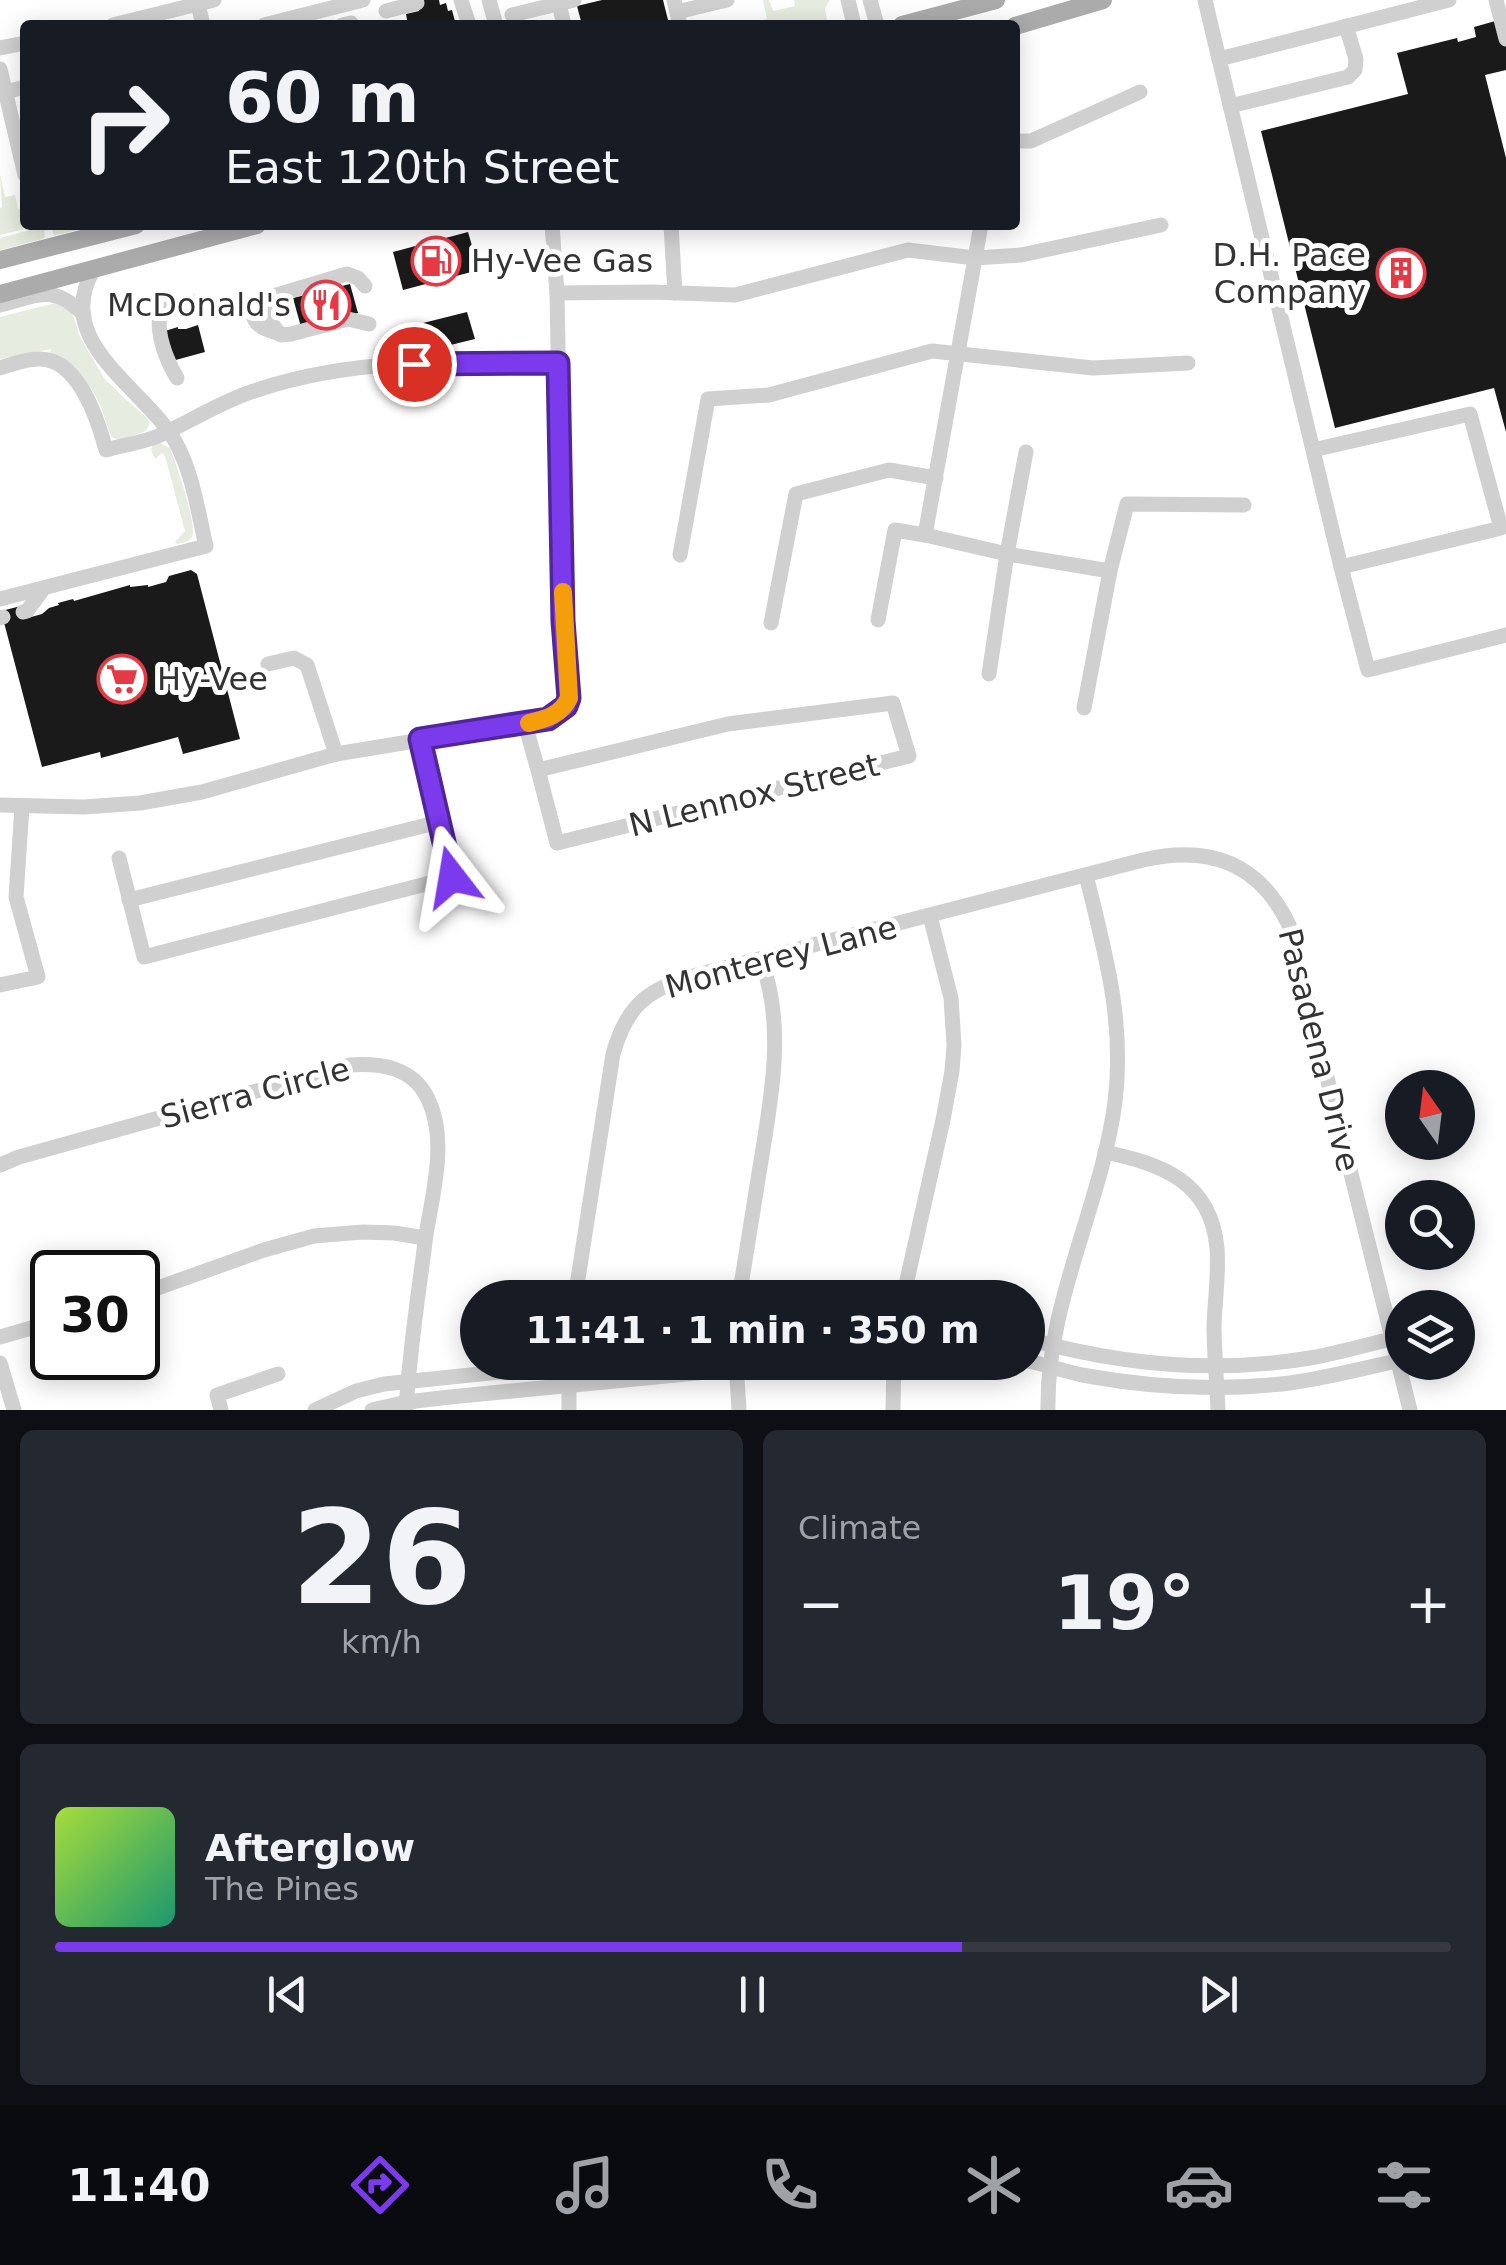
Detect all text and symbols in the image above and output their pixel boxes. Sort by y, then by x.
text: 60 m [225,57,420,139]
icon: right [60,60,190,190]
text: East 120th Street [225,141,620,194]
fuel station icon: Hy-Vee Gas [410,235,462,287]
place label: D.H. Pace Company [1213,236,1366,311]
place label: Hy-Vee Gas [471,242,653,280]
building icon: D.H. Pace Company [1375,247,1427,299]
restaurant icon: McDonald's [300,279,352,331]
place label: McDonald's [107,286,291,324]
pin [372,322,457,407]
icon: arrive [387,337,442,392]
supermarket icon: Hy-Vee [96,653,148,705]
place label: Hy-Vee [157,660,268,698]
street label: N Lennox Street [625,746,883,844]
position arrow [400,825,504,929]
street label: Monterey Lane [661,908,901,1006]
street label: Pasadena Drive [1270,925,1368,1175]
street label: Sierra Circle [156,1050,354,1136]
north arrow [1385,1070,1475,1160]
map controls [1385,1070,1475,1380]
button: search [1385,1180,1475,1270]
speed limit sign: 30 [30,1250,160,1380]
button: layers [1385,1290,1475,1380]
text: 11:41 · 1 min · 350 m [525,1308,980,1352]
text: 26 [291,1482,472,1634]
text: Climate [798,1509,921,1547]
text: 19° [1054,1559,1195,1647]
text: − [798,1572,844,1636]
text: + [1405,1572,1451,1636]
text: km/h [341,1623,422,1661]
text: Afterglow [205,1826,415,1870]
text: The Pines [205,1870,359,1908]
icon: previous [260,1967,315,2022]
icon: pause [725,1967,780,2022]
icon: next [1191,1967,1246,2022]
icon: directions [345,2150,415,2220]
icon: music [550,2150,620,2220]
icon: phone [755,2150,825,2220]
icon: climate [959,2150,1029,2220]
icon: car [1164,2150,1234,2220]
icon: filters [1369,2150,1439,2220]
text: 11:40 [67,2159,211,2212]

